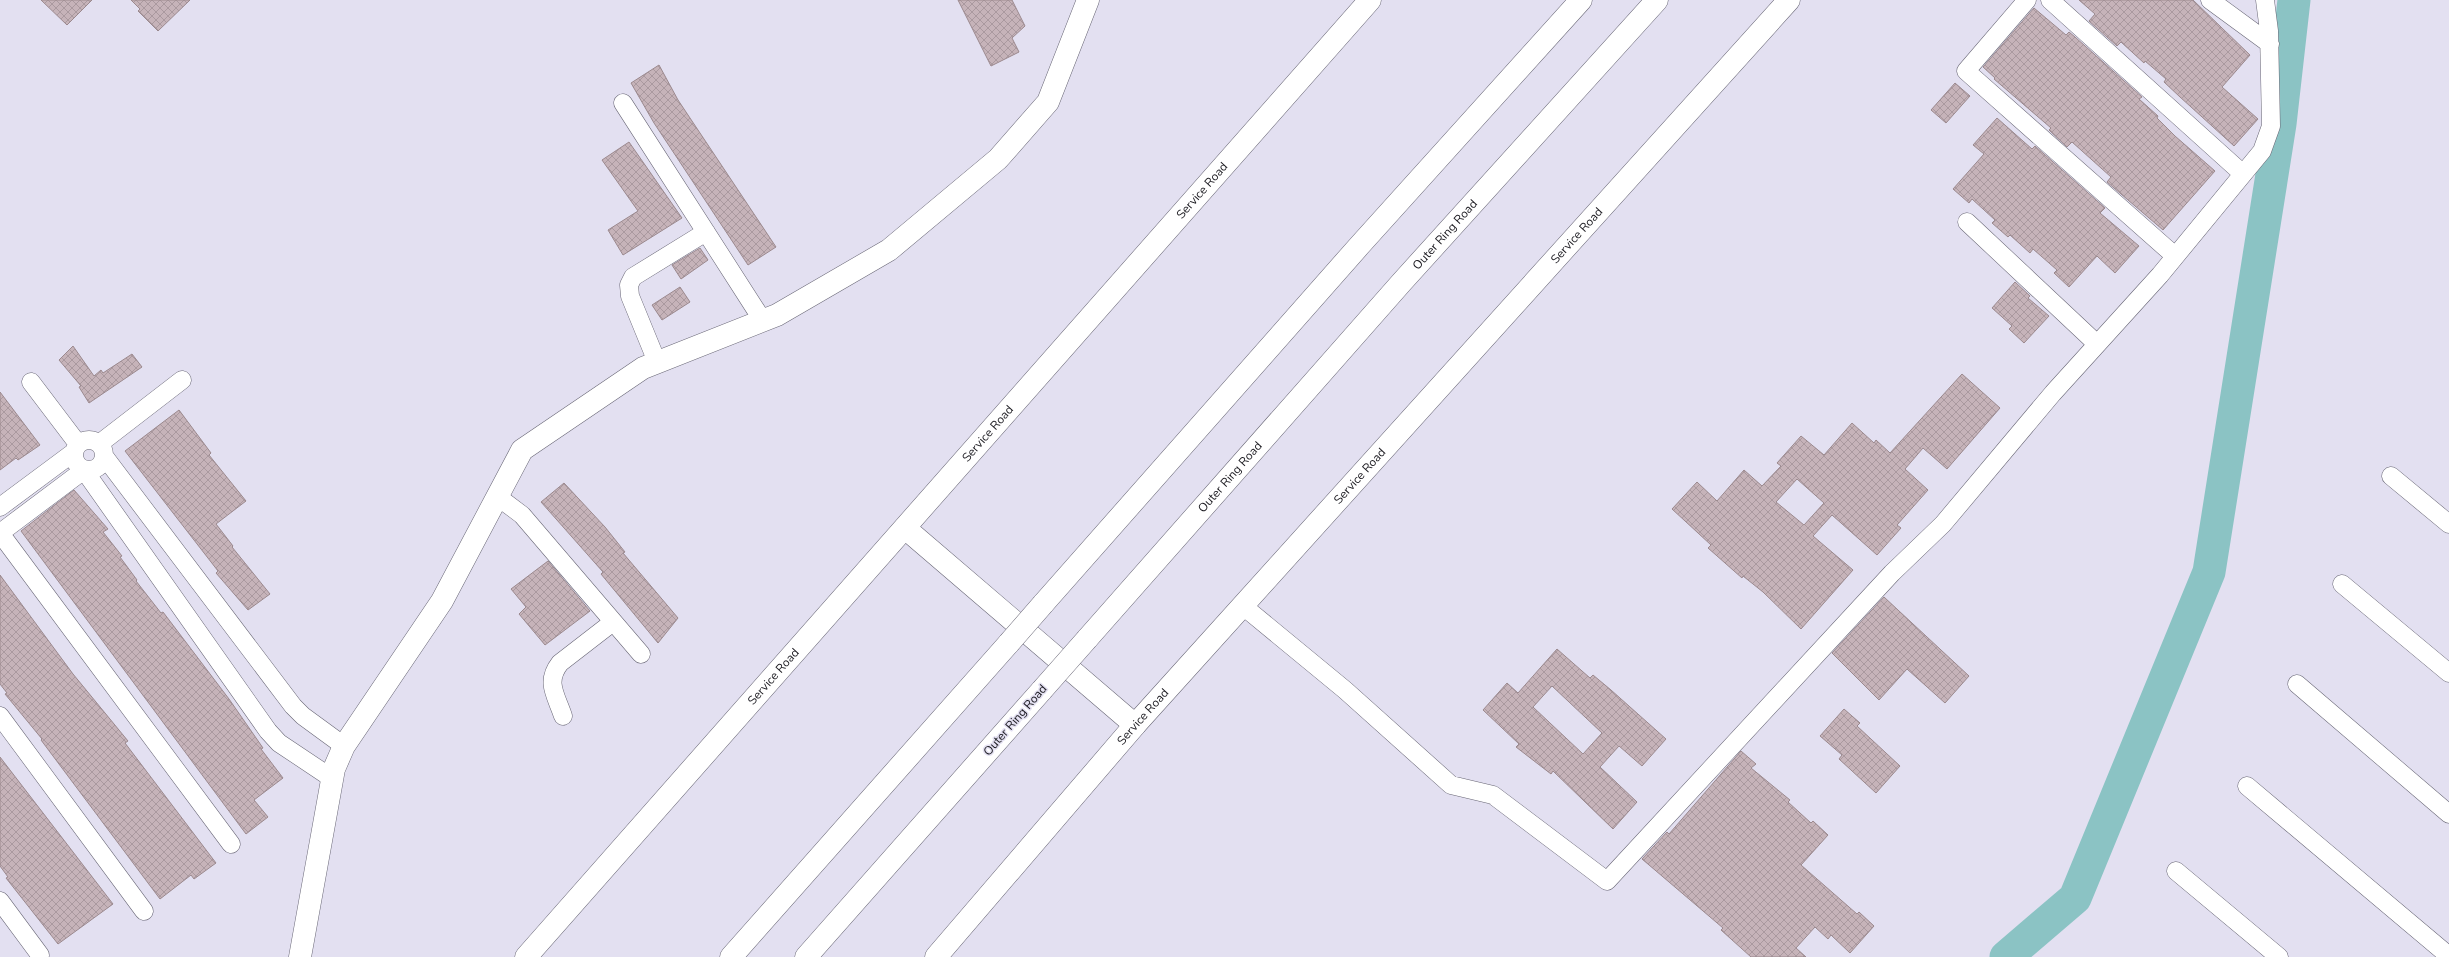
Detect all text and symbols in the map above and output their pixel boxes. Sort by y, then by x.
street label: Service Road [1173,159,1231,222]
street label: Outer Ring Road [1409,196,1481,273]
street label: Service Road [1547,204,1606,267]
street label: Service Road [958,402,1017,465]
street label: Outer Ring Road [1194,438,1266,516]
street label: Service Road [1330,445,1389,507]
street label: Service Road [744,645,803,708]
street label: Outer Ring Road [980,681,1050,759]
street label: Service Road [1113,685,1172,748]

